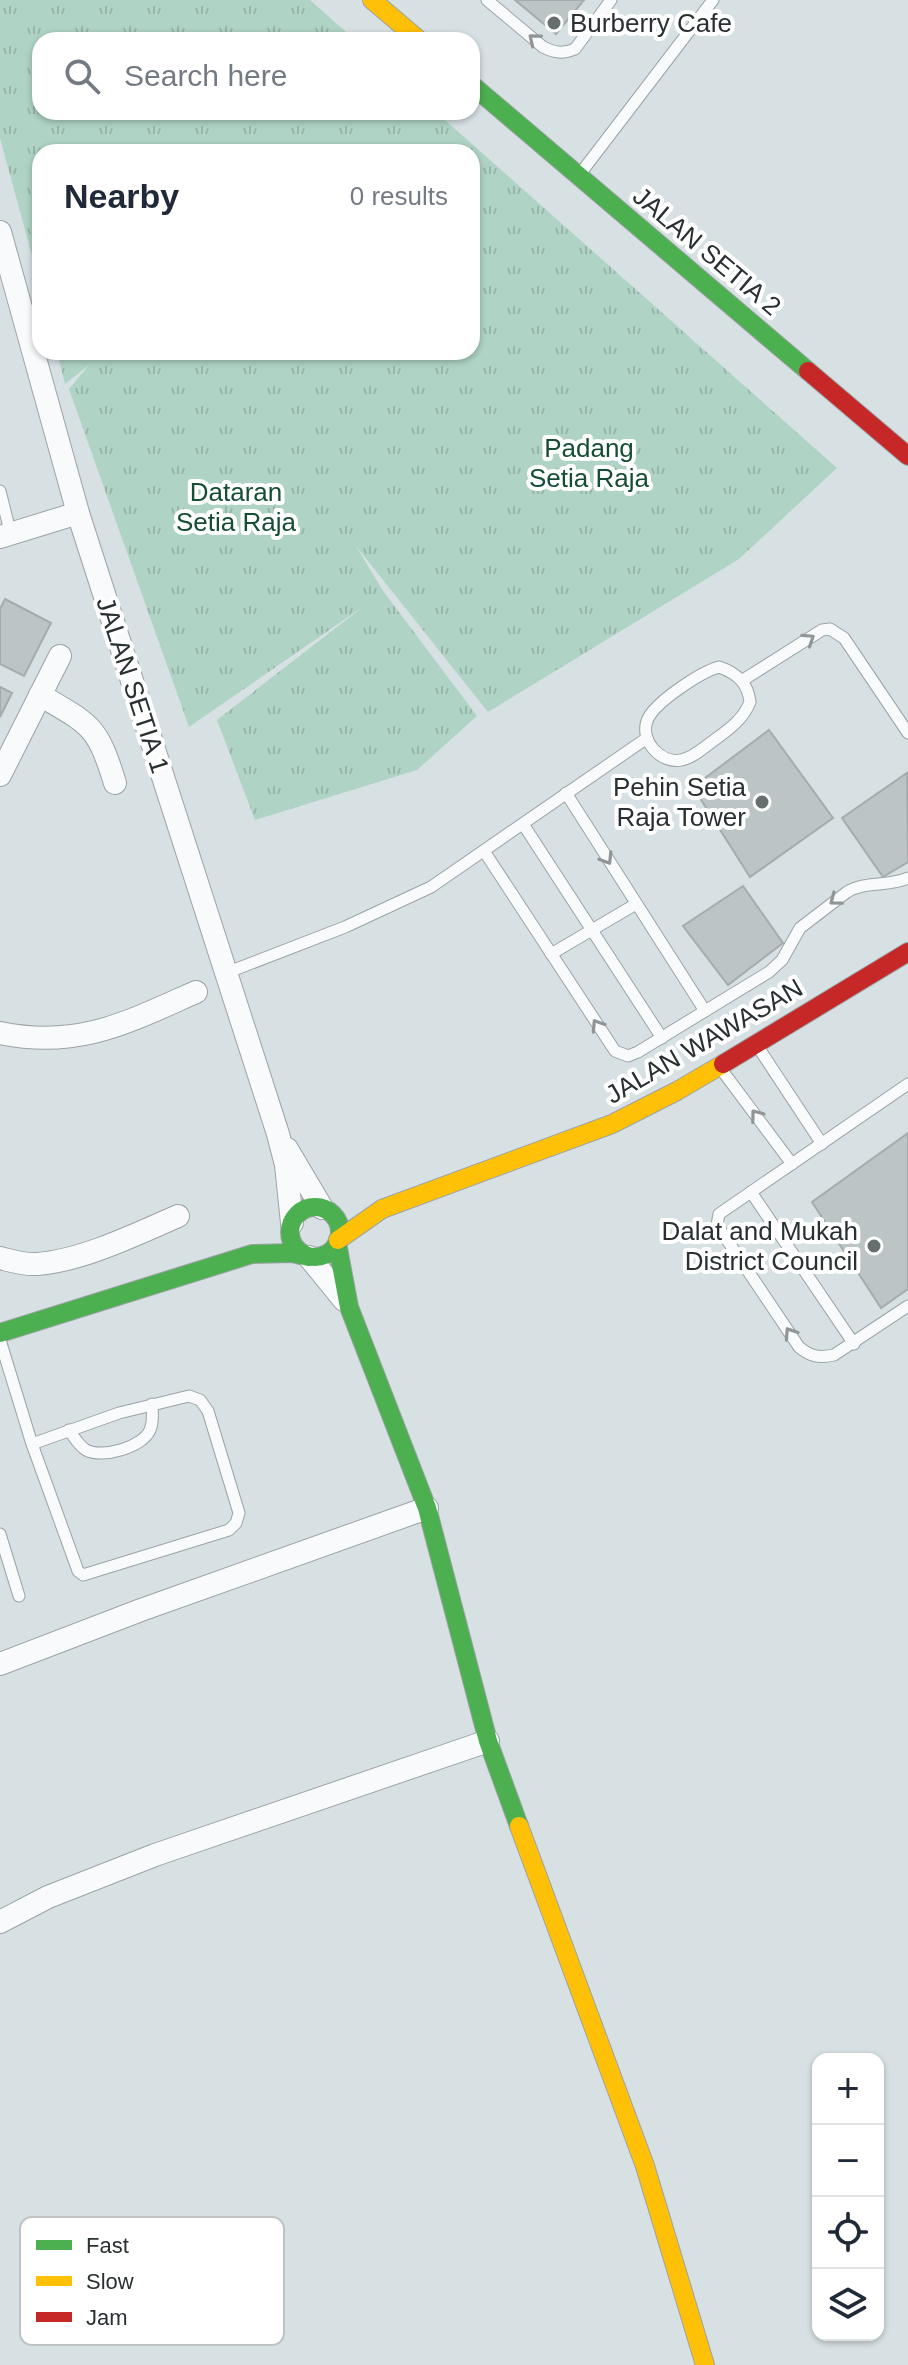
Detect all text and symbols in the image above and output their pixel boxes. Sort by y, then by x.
place label: Burberry Cafe [570,8,732,38]
marker: Burberry Cafe [545,14,563,32]
search box [32,32,480,120]
one-way arrow [529,34,543,49]
icon: search [60,54,104,98]
text: Search here [124,59,287,92]
text: Nearby [64,177,179,215]
text: 0 results [350,181,448,211]
street label: JALAN SETIA 2 [627,181,787,321]
park label: Padang Setia Raja [529,433,650,493]
park label: Dataran Setia Raja [176,477,297,537]
street label: JALAN SETIA 1 [90,593,176,777]
one-way arrow [800,633,814,648]
place label: Pehin Setia Raja Tower [613,772,747,832]
marker: Pehin Setia Raja Tower [753,793,771,811]
one-way arrow [598,851,613,865]
one-way arrow [829,890,844,905]
street label: JALAN WAWASAN [600,972,808,1110]
one-way arrow [592,1019,607,1034]
one-way arrow [751,1109,765,1124]
place label: Dalat and Mukah District Council [661,1216,858,1276]
marker: Dalat and Mukah District Council [865,1237,883,1255]
one-way arrow [785,1327,800,1342]
map controls [812,2053,884,2341]
button: + [812,2053,884,2125]
button: − [812,2125,884,2197]
button: locate [812,2197,884,2269]
legend [20,2217,284,2345]
text: Fast [86,2233,129,2258]
text: Slow [86,2269,134,2294]
button: layers [812,2269,884,2341]
text: Jam [86,2305,128,2330]

